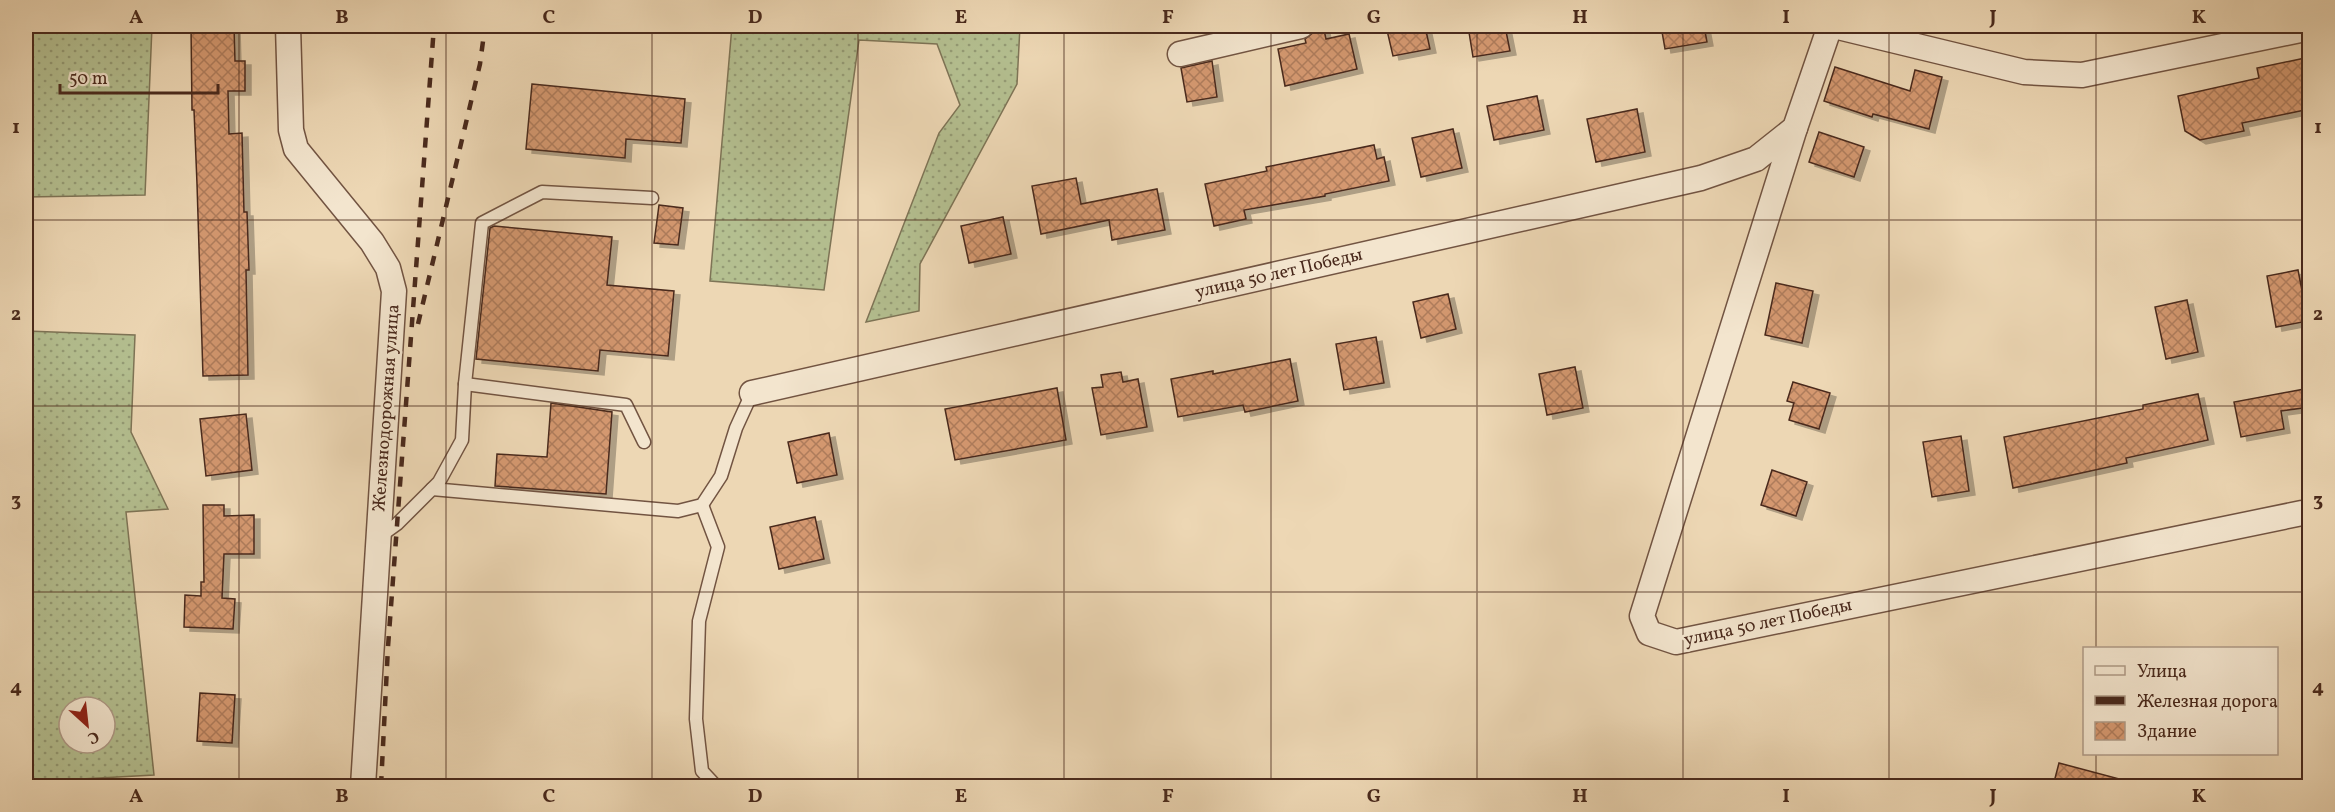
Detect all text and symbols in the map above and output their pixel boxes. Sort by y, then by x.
text: A [129,4,143,32]
text: B [335,4,349,32]
text: C [543,4,556,32]
text: D [748,4,762,32]
text: E [955,4,967,32]
text: F [1162,4,1174,32]
text: G [1367,4,1381,32]
text: H [1572,4,1588,32]
text: I [1782,4,1790,32]
text: J [1988,4,1997,32]
text: K [2192,4,2207,32]
scale bar [60,57,218,95]
text: 50 m [69,67,108,92]
text: 1 [12,114,20,142]
text: 1 [2314,114,2322,142]
street label: улица 50 лет Победы [1193,242,1365,305]
text: 2 [11,301,21,329]
text: 2 [2313,301,2323,329]
street label: Железнодорожная улица [367,303,407,513]
text: 3 [11,487,21,515]
text: 3 [2313,487,2323,515]
street label: улица 50 лет Победы [1682,593,1855,653]
legend [2083,647,2278,755]
text: Улица [2137,660,2187,685]
text: 4 [10,674,22,702]
text: 4 [2312,674,2324,702]
text: Железная дорога [2137,690,2278,715]
north arrow [57,695,117,755]
text: Здание [2137,720,2197,745]
text: С [83,724,102,749]
text: A [129,783,143,811]
text: B [335,783,349,811]
text: C [543,783,556,811]
text: D [748,783,762,811]
text: E [955,783,967,811]
text: F [1162,783,1174,811]
text: G [1367,783,1381,811]
text: H [1572,783,1588,811]
text: I [1782,783,1790,811]
text: J [1988,783,1997,811]
text: K [2192,783,2207,811]

